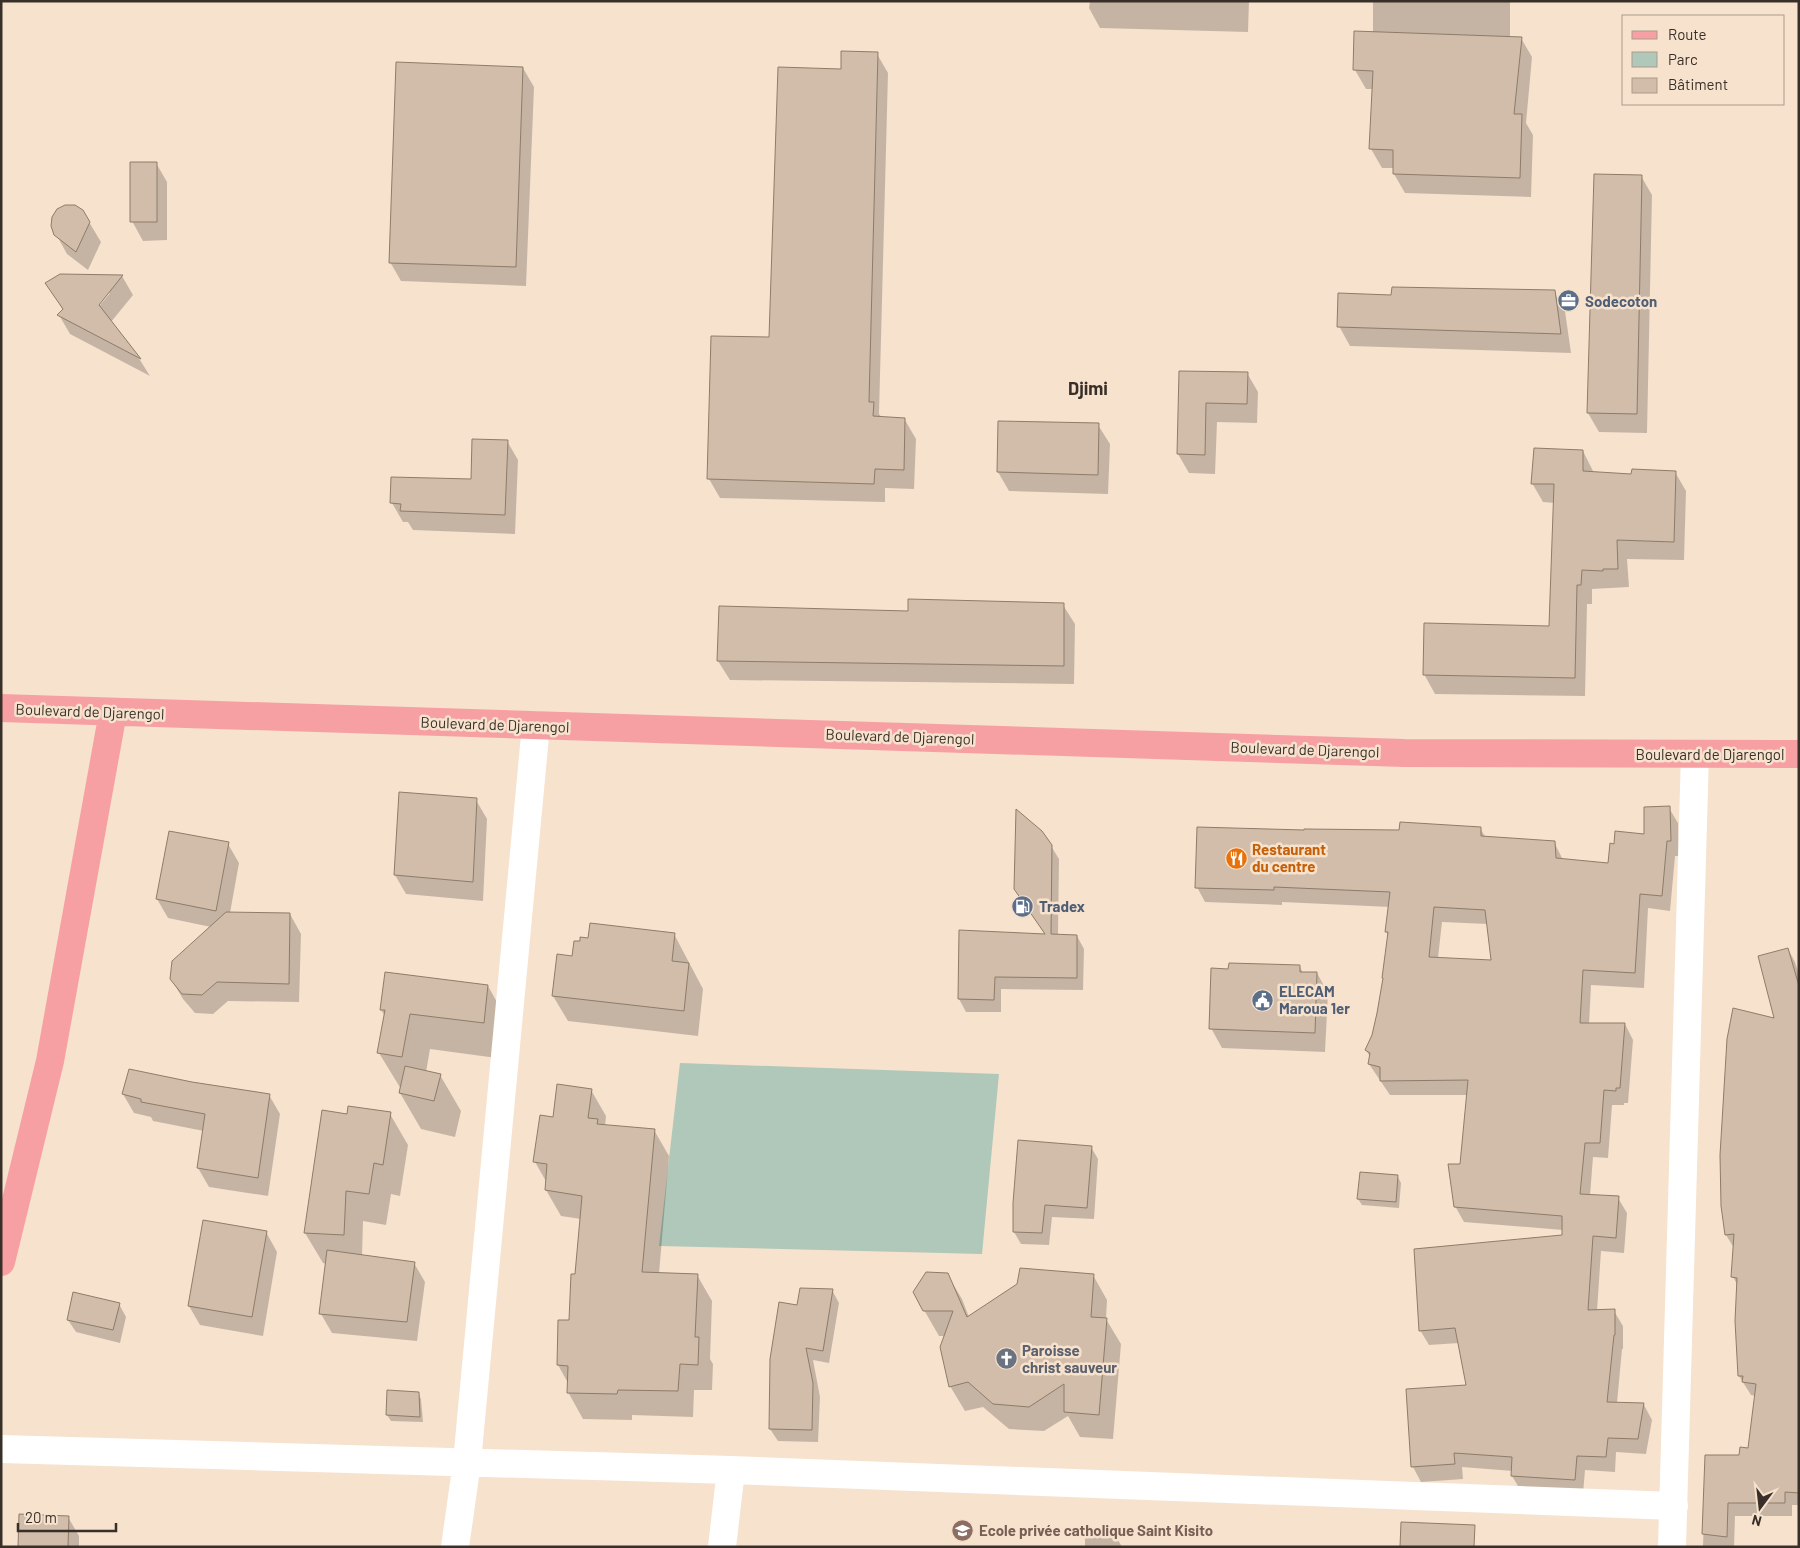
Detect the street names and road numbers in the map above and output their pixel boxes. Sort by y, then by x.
street label: Boulevard de Djarengol [15,699,165,723]
street label: Boulevard de Djarengol [420,712,570,736]
street label: Boulevard de Djarengol [825,724,975,748]
street label: Boulevard de Djarengol [1230,737,1380,761]
street label: Boulevard de Djarengol [1636,745,1784,763]

